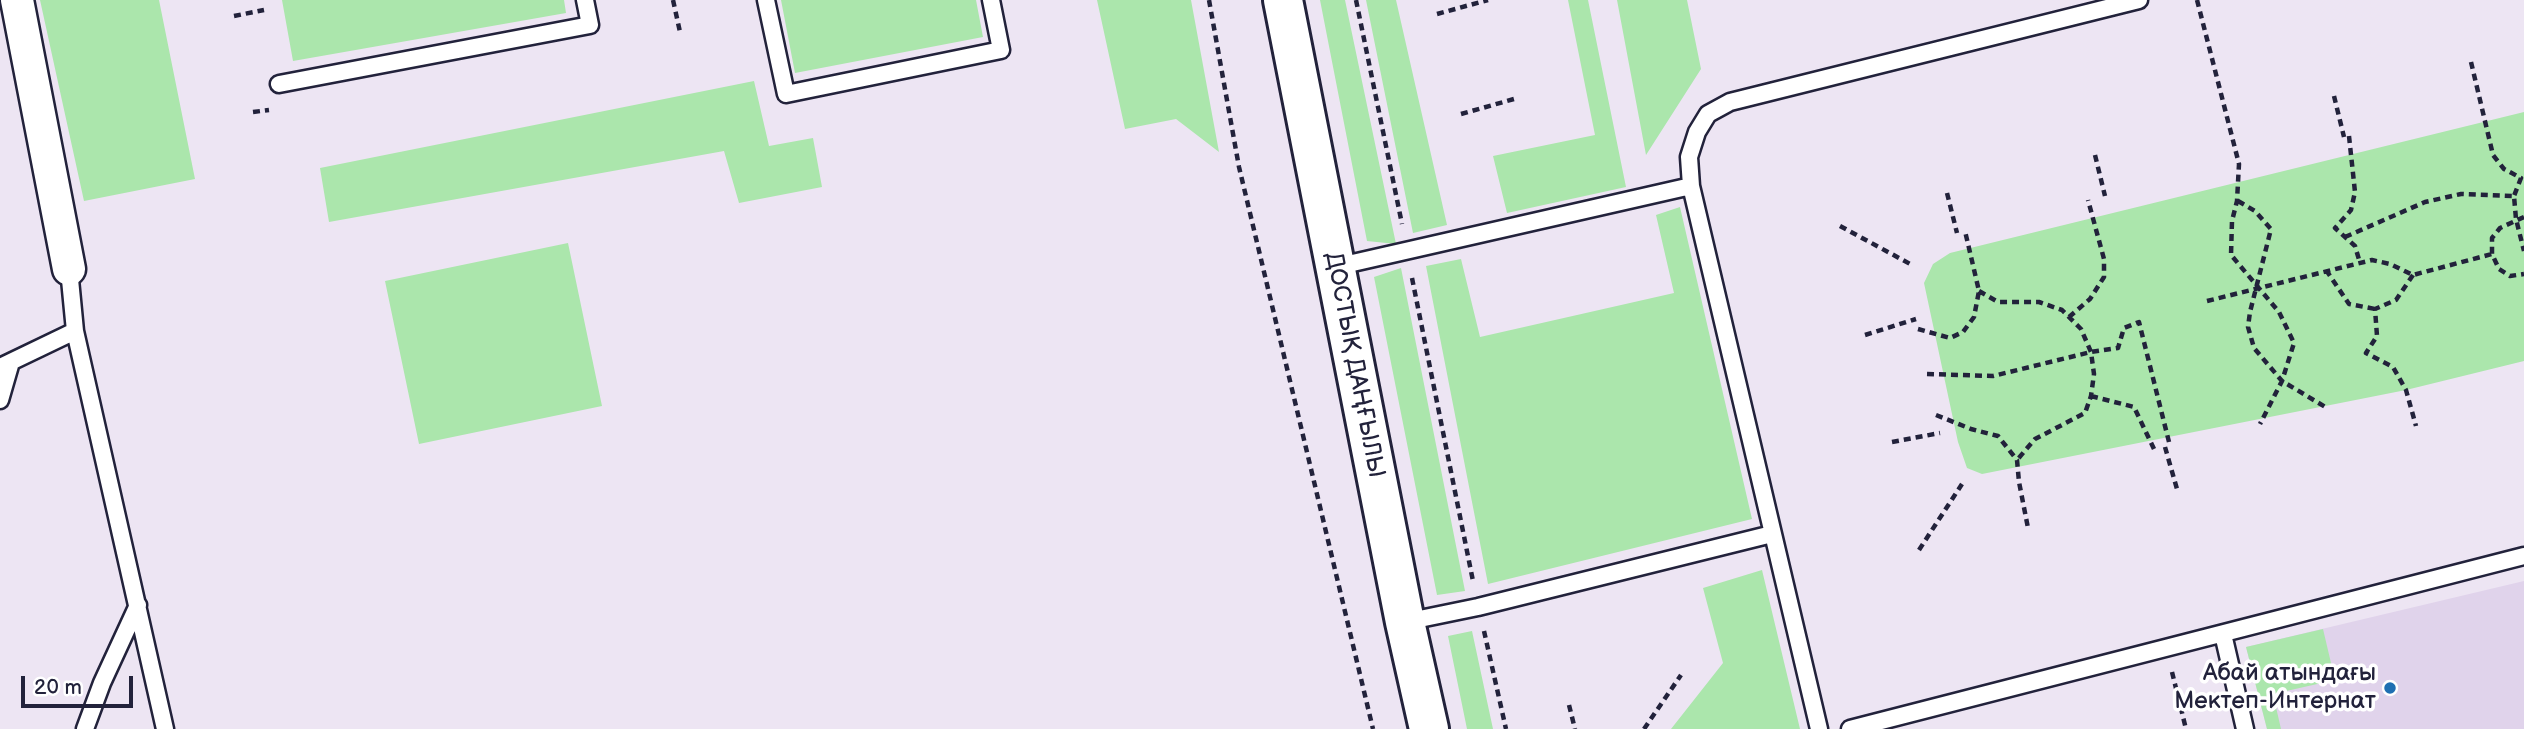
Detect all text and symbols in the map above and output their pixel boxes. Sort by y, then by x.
street label: ДОСТЫҚ ДАҢҒЫЛЫ [1318,250,1390,480]
place label: Абай атындағы Мектеп-Интернат [2174,660,2376,716]
scale bar [24,662,136,706]
text: 20 m [34,675,82,700]
marker: Абай атындағы Мектеп-Интернат [2382,680,2398,696]

